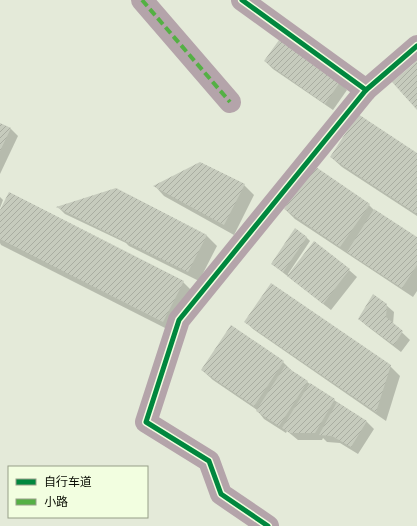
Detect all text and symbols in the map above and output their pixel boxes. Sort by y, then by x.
legend [8,466,148,518]
text: 自行车道 [44,475,92,489]
text: 小路 [44,495,68,509]

